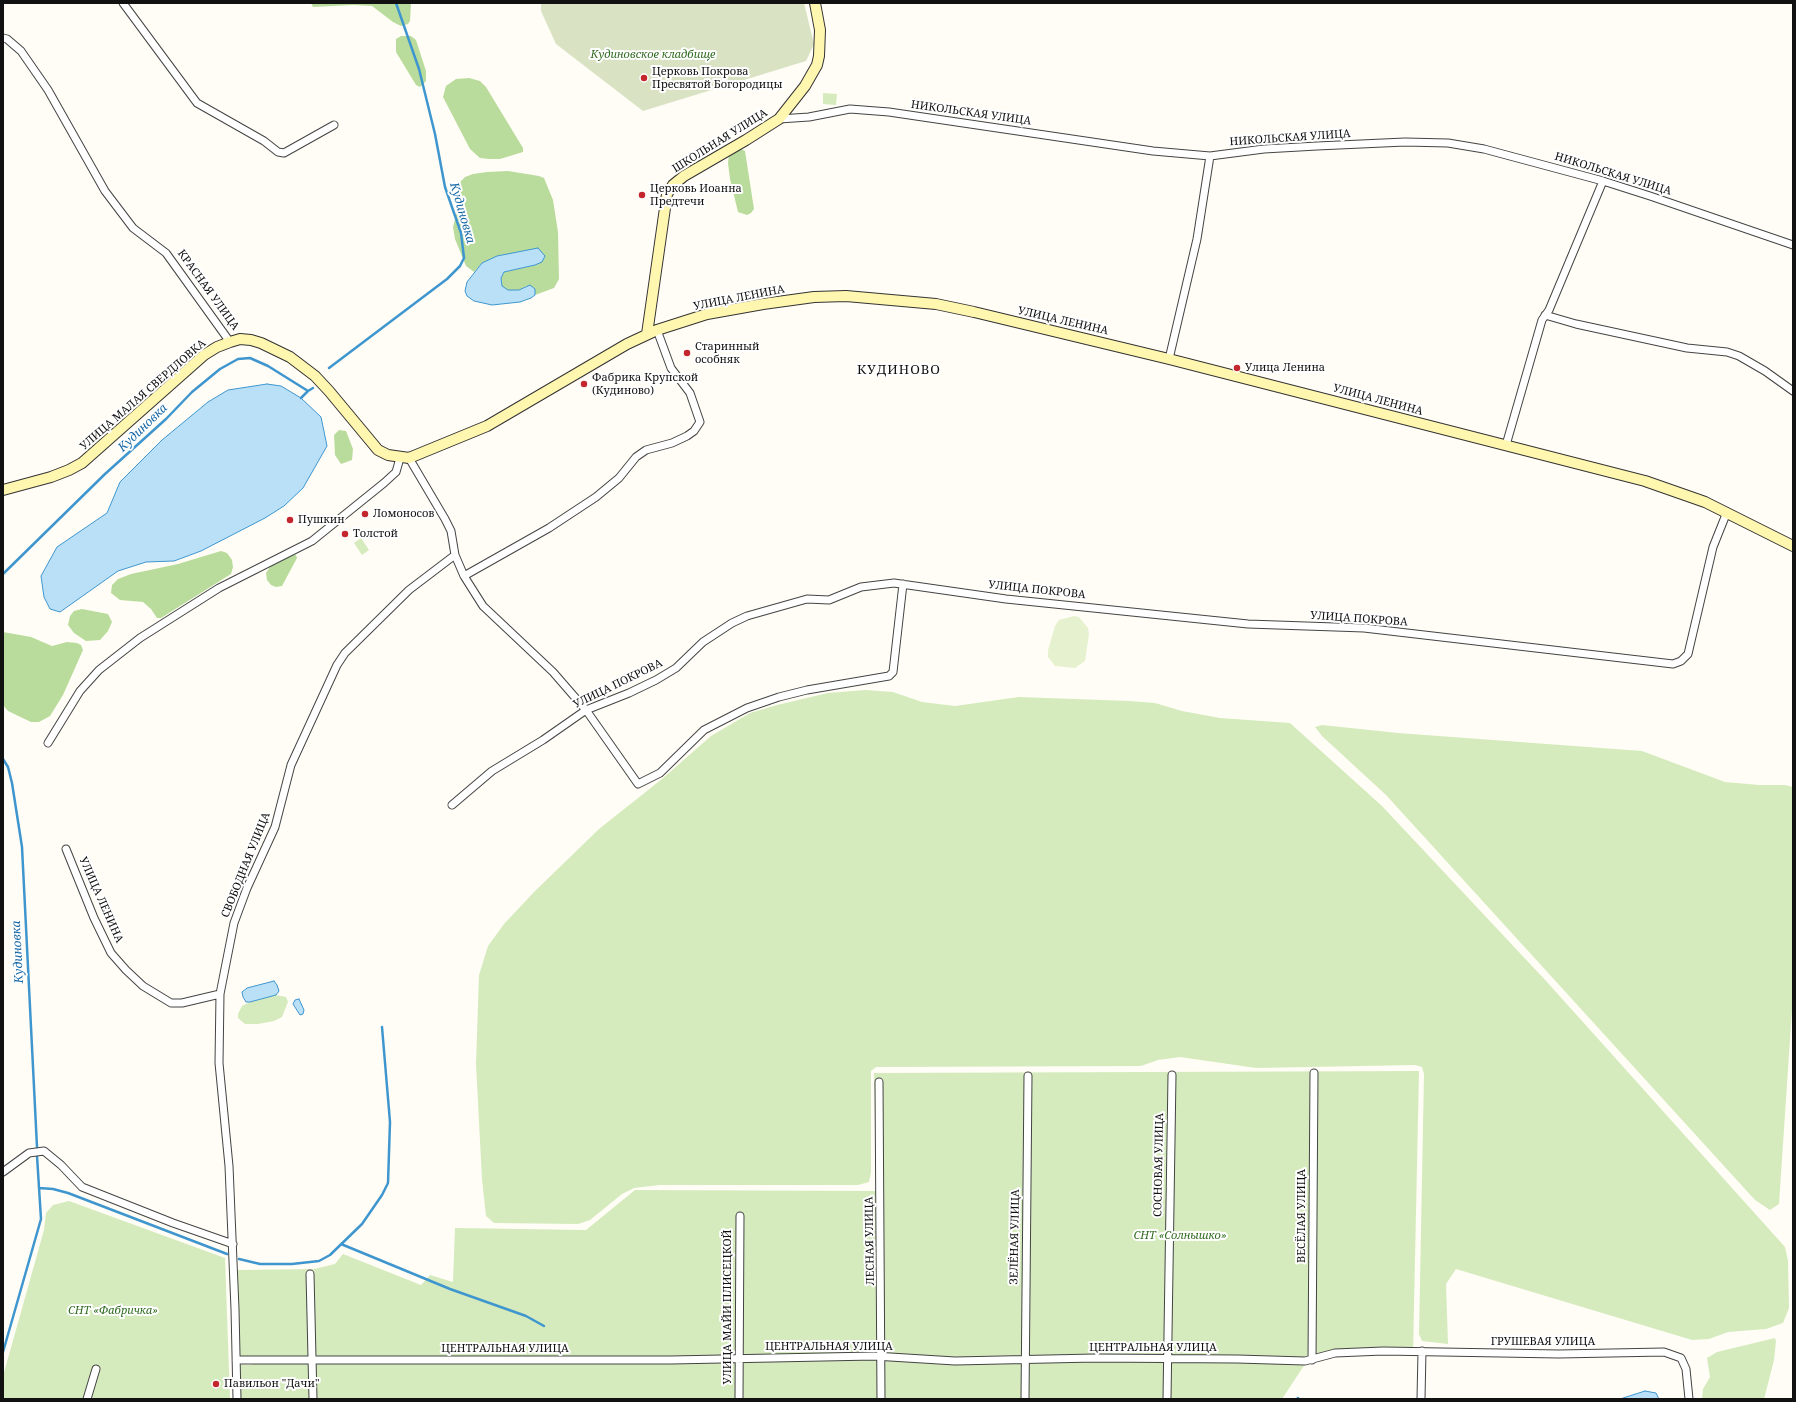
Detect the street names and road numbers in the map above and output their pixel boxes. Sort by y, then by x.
street label: НИКОЛЬСКАЯ УЛИЦА [910,98,1032,128]
street label: ШКОЛЬНАЯ УЛИЦА [670,106,770,176]
street label: НИКОЛЬСКАЯ УЛИЦА [1229,127,1351,149]
street label: НИКОЛЬСКАЯ УЛИЦА [1553,150,1673,198]
street label: КРАСНАЯ УЛИЦА [174,247,242,333]
street label: УЛИЦА ЛЕНИНА [692,283,786,313]
street label: УЛИЦА ЛЕНИНА [1016,304,1110,338]
street label: УЛИЦА МАЛАЯ СВЕРДЛОВКА [77,337,209,453]
street label: УЛИЦА ЛЕНИНА [1332,382,1424,418]
street label: УЛИЦА ПОКРОВА [988,578,1086,602]
street label: УЛИЦА ПОКРОВА [1310,609,1408,629]
street label: УЛИЦА ПОКРОВА [571,657,665,711]
street label: СВОБОДНАЯ УЛИЦА [219,810,273,920]
street label: УЛИЦА ЛЕНИНА [76,855,126,945]
street label: СОСНОВАЯ УЛИЦА [1151,1113,1167,1217]
street label: ВЕСЁЛАЯ УЛИЦА [1295,1169,1309,1263]
street label: ЗЕЛЁНАЯ УЛИЦА [1008,1189,1022,1285]
street label: ЛЕСНАЯ УЛИЦА [863,1196,877,1286]
street label: УЛИЦА МАЙИ ПЛИСЕЦКОЙ [721,1230,735,1384]
street label: ГРУШЕВАЯ УЛИЦА [1491,1335,1595,1349]
street label: ЦЕНТРАЛЬНАЯ УЛИЦА [765,1340,893,1354]
street label: ЦЕНТРАЛЬНАЯ УЛИЦА [1089,1341,1217,1355]
street label: ЦЕНТРАЛЬНАЯ УЛИЦА [441,1342,569,1356]

